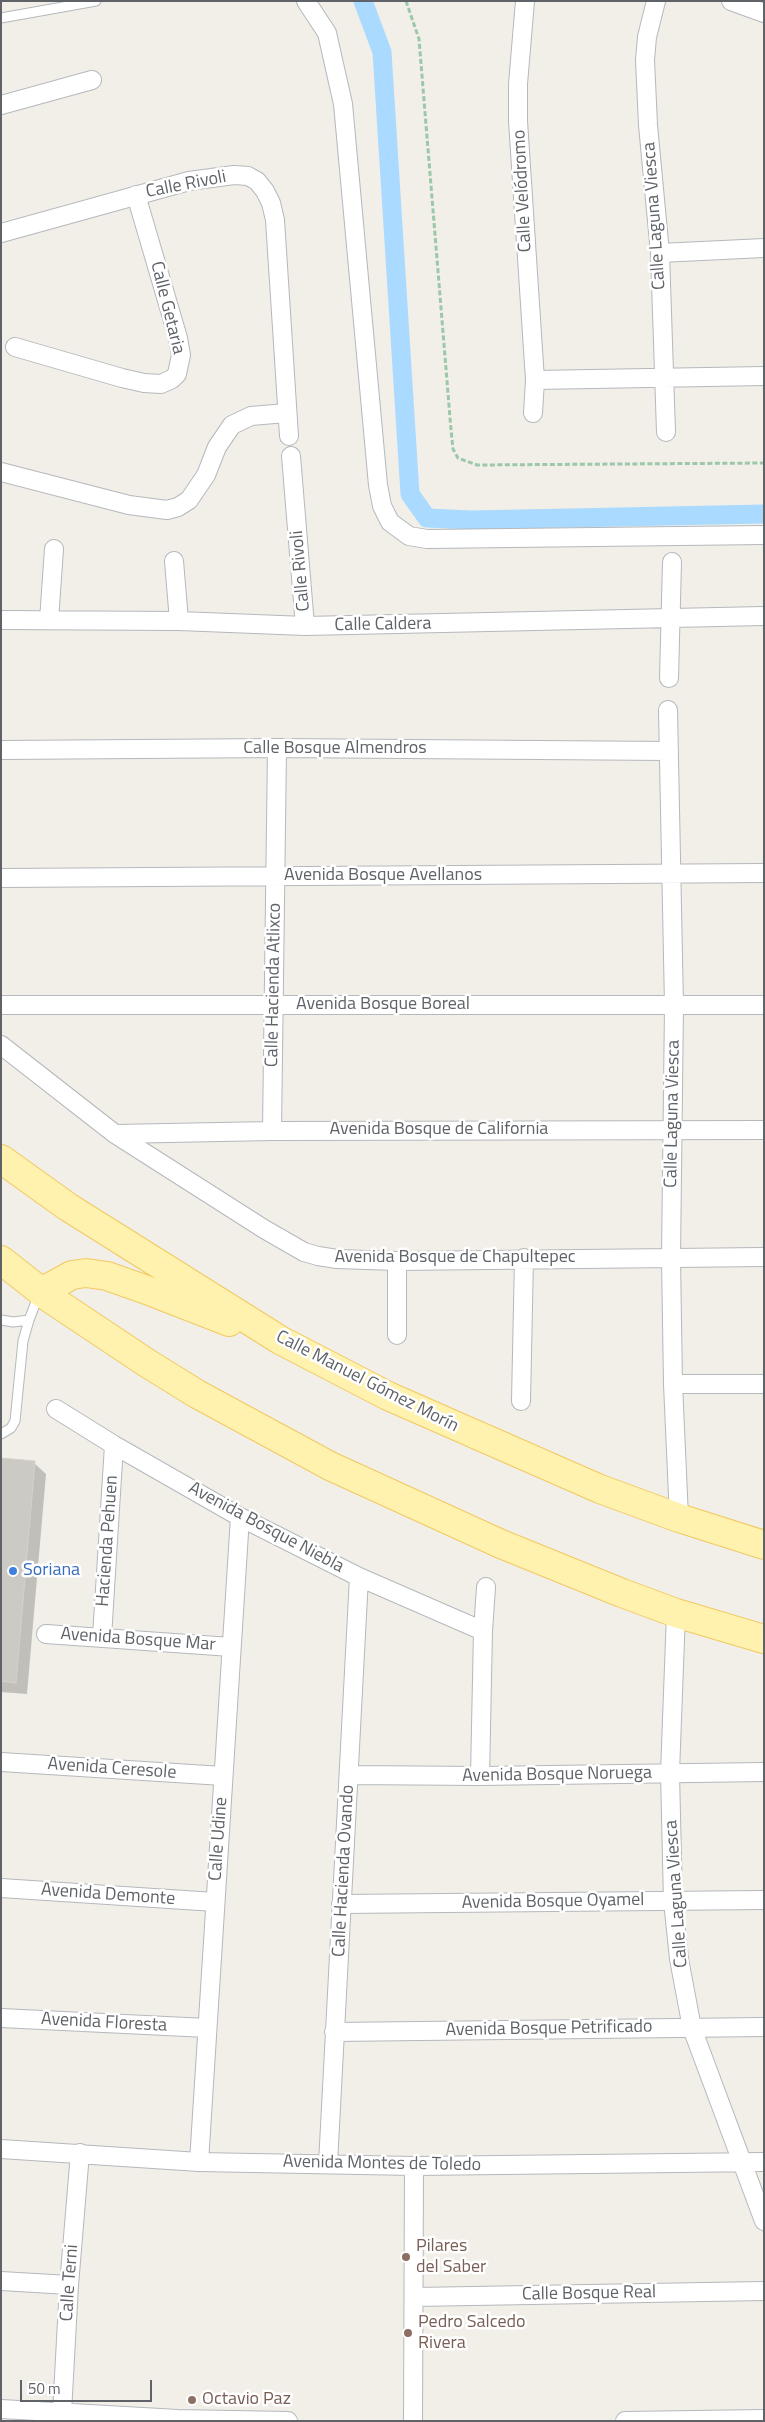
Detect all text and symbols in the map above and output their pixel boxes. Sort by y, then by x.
street label: Calle Velódromo [509,129,537,253]
street label: Calle Laguna Viesca [639,141,671,291]
street label: Calle Rivoli [144,167,228,203]
street label: Calle Getaria [145,259,189,357]
street label: Calle Rivoli [287,530,315,612]
street label: Calle Caldera [334,613,432,637]
street label: Calle Bosque Almendros [243,738,427,760]
street label: Avenida Bosque Avellanos [284,865,482,887]
street label: Calle Hacienda Atlixco [262,903,286,1067]
street label: Avenida Bosque Boreal [296,994,470,1016]
street label: Calle Laguna Viesca [661,1040,685,1188]
street label: Avenida Bosque de California [330,1119,548,1141]
street label: Avenida Bosque de Chapultepec [334,1247,576,1269]
street label: Calle Manuel Gómez Morín [272,1327,462,1437]
street label: Hacienda Pehuen [93,1474,123,1608]
street label: Avenida Bosque Niebla [185,1478,347,1578]
place label: Soriana [23,1560,80,1582]
marker: Soriana [7,1565,19,1577]
street label: Avenida Bosque Mar [60,1624,216,1656]
street label: Avenida Ceresole [47,1754,177,1784]
street label: Avenida Bosque Noruega [462,1763,652,1787]
street label: Calle Hacienda Ovando [329,1784,359,1958]
street label: Calle Udine [205,1796,233,1882]
street label: Calle Laguna Viesca [661,1819,693,1969]
street label: Avenida Demonte [40,1880,176,1910]
street label: Avenida Bosque Oyamel [461,1890,645,1914]
street label: Avenida Floresta [40,2009,168,2037]
street label: Avenida Bosque Petrificado [445,2016,653,2042]
street label: Avenida Montes de Toledo [283,2151,481,2177]
place label: Pilares del Saber [416,2236,486,2278]
street label: Calle Terni [57,2244,83,2322]
marker: Pilares del Saber [400,2251,412,2263]
street label: Calle Bosque Real [522,2282,656,2306]
place label: Pedro Salcedo Rivera [418,2312,526,2354]
marker: Pedro Salcedo Rivera [402,2327,414,2339]
scale bar [22,2370,155,2402]
text: 50 m [28,2377,61,2400]
place label: Octavio Paz [202,2389,291,2411]
marker: Octavio Paz [186,2394,198,2406]

